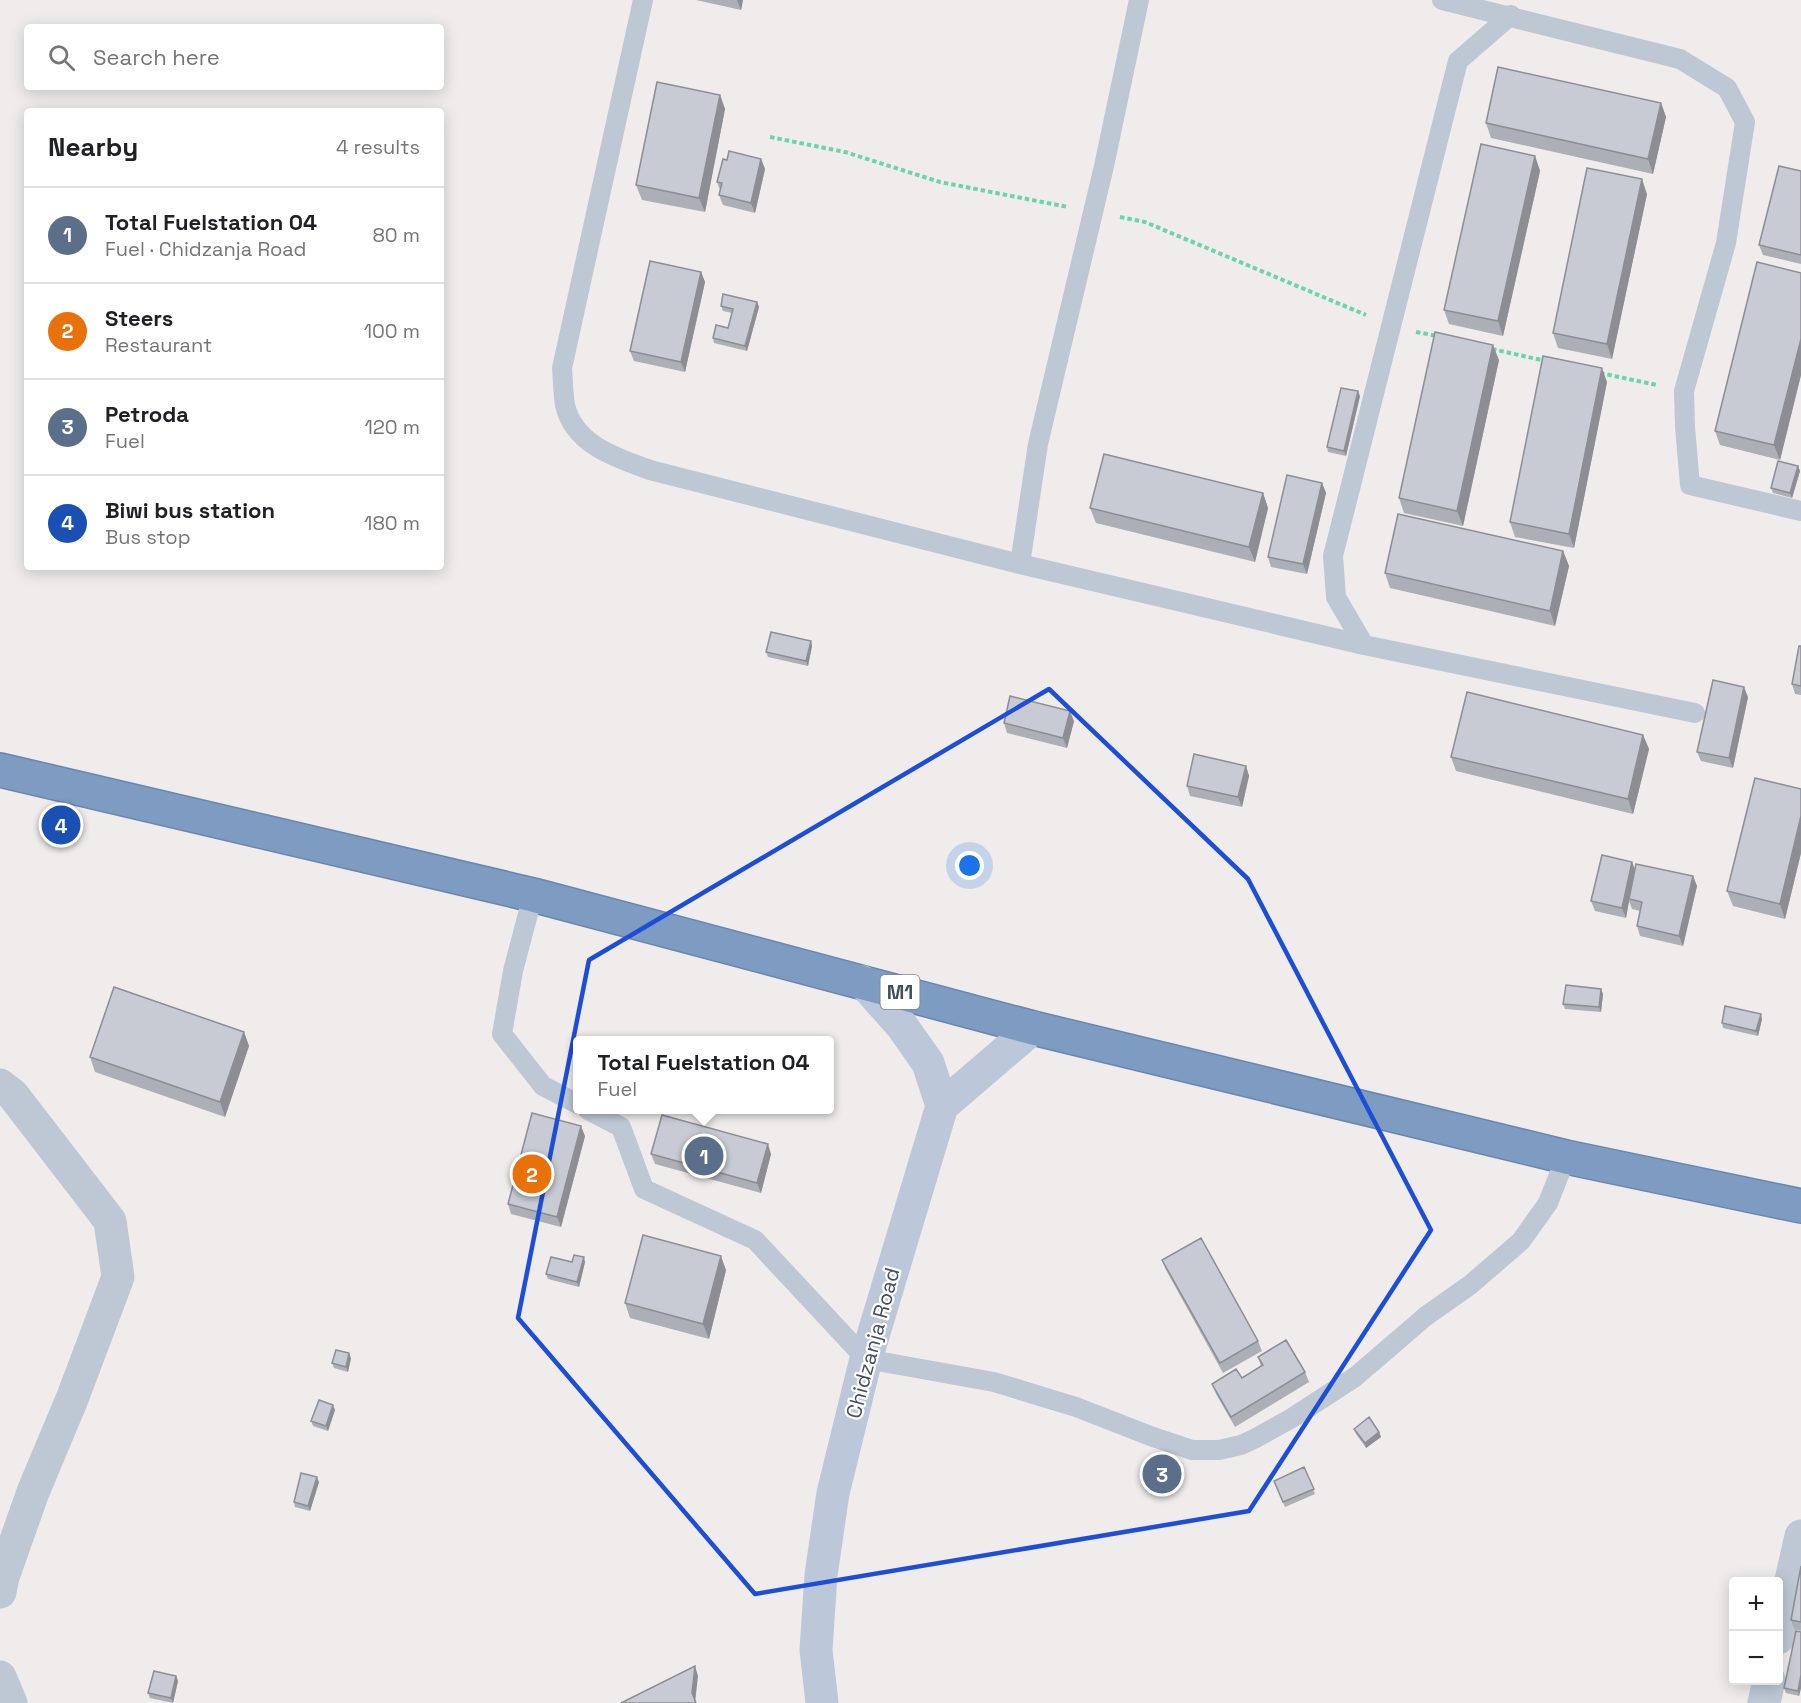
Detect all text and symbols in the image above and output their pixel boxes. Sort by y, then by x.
search box [24,24,444,90]
icon: search [45,41,78,74]
text: Search here [93,43,220,71]
text: Nearby [48,130,138,164]
text: 4 results [336,134,420,160]
text: Total Fuelstation 04 [105,208,317,236]
text: 1 [63,222,72,248]
text: 80 m [372,222,420,248]
text: Fuel · Chidzanja Road [105,236,306,262]
text: Steers [105,304,173,332]
text: 2 [62,318,73,344]
text: 100 m [364,318,420,344]
text: Restaurant [105,332,212,358]
text: Petroda [105,400,189,428]
text: 3 [61,414,74,440]
text: 120 m [364,414,420,440]
text: Fuel [105,428,145,454]
text: Biwi bus station [105,496,275,524]
text: 4 [61,510,74,536]
text: 180 m [364,510,420,536]
text: Bus stop [105,524,191,550]
pin: 4 [42,802,80,848]
your location [955,851,984,880]
road number: M1 [880,975,920,1009]
popup [573,1036,834,1114]
text: Total Fuelstation 04 [597,1048,810,1076]
text: Fuel [597,1076,637,1102]
pin: 1 [684,1134,724,1178]
pin: 2 [512,1152,552,1196]
street label: Chidzanja Road [839,1264,906,1421]
pin: 3 [1142,1452,1182,1496]
map controls [1729,1577,1783,1685]
button: + [1729,1577,1783,1631]
button: − [1729,1631,1783,1685]

